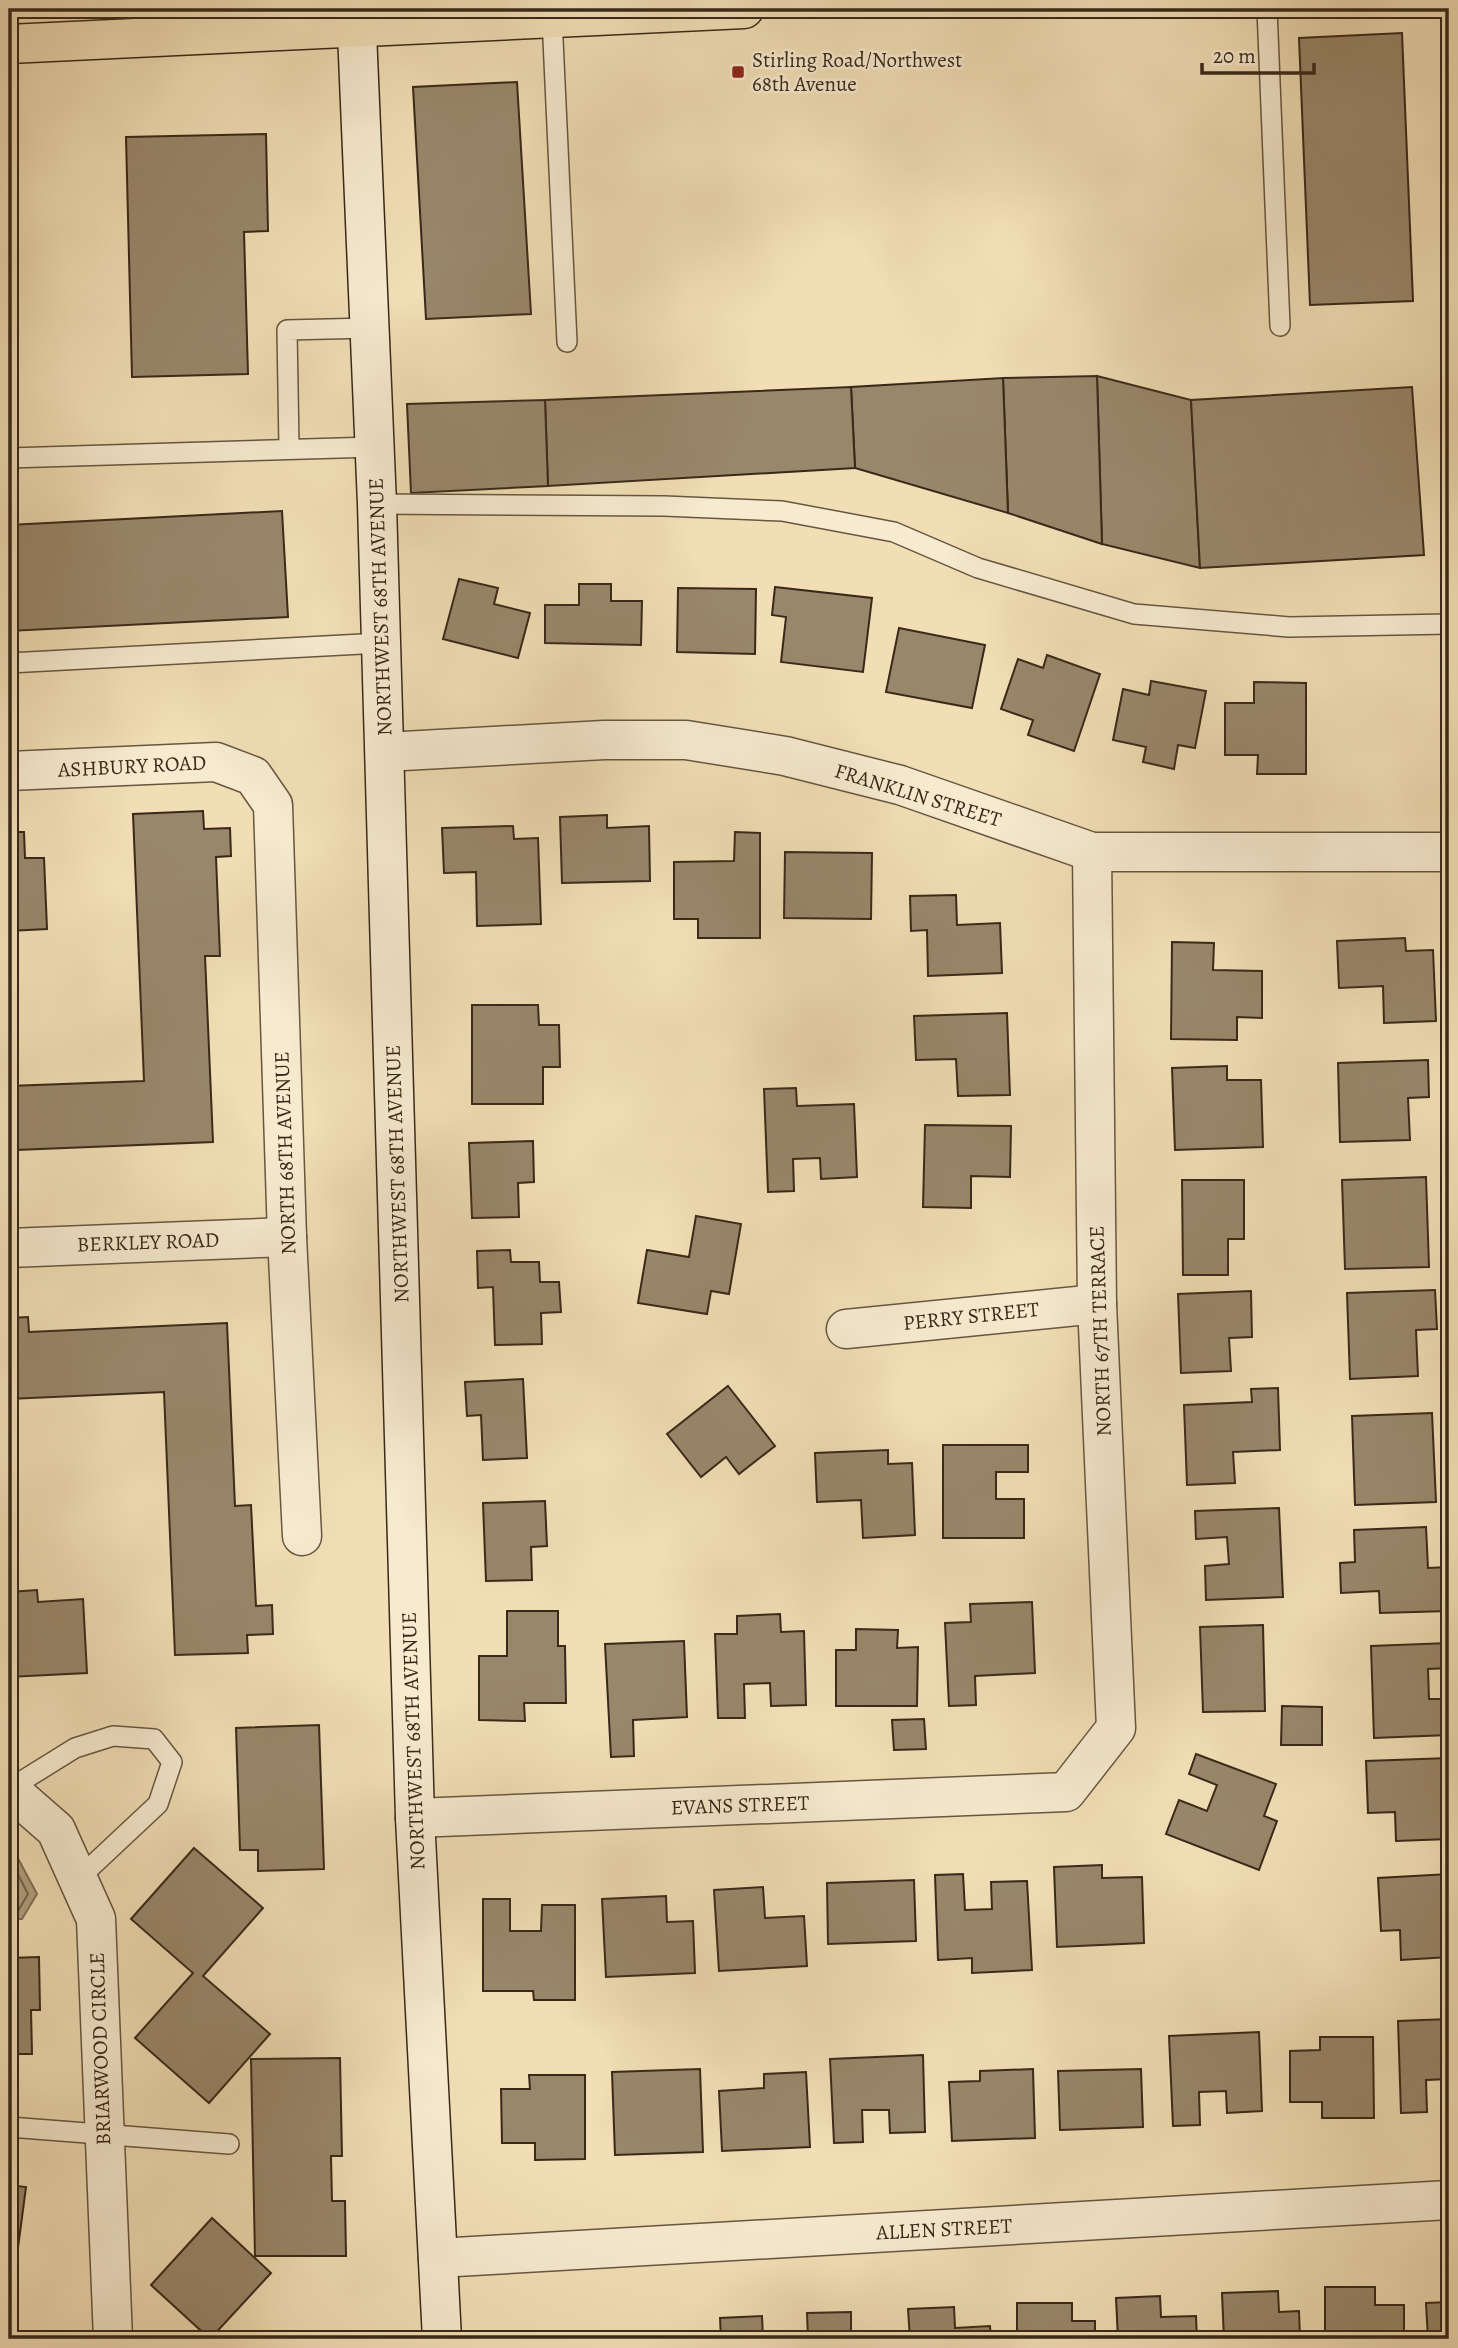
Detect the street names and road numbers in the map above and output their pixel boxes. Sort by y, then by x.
street label: NORTHWEST 68TH AVENUE [362,477,398,737]
street label: ASHBURY ROAD [56,748,207,784]
street label: FRANKLIN STREET [831,756,1005,834]
street label: NORTHWEST 68TH AVENUE [379,1044,415,1304]
street label: NORTH 68TH AVENUE [267,1051,303,1255]
street label: NORTH 67TH TERRACE [1082,1225,1118,1437]
street label: BERKLEY ROAD [76,1226,220,1258]
street label: PERRY STREET [901,1295,1041,1337]
street label: NORTHWEST 68TH AVENUE [395,1611,431,1871]
street label: EVANS STREET [670,1789,810,1821]
street label: BRIARWOOD CIRCLE [83,1952,117,2146]
street label: ALLEN STREET [874,2211,1013,2247]

